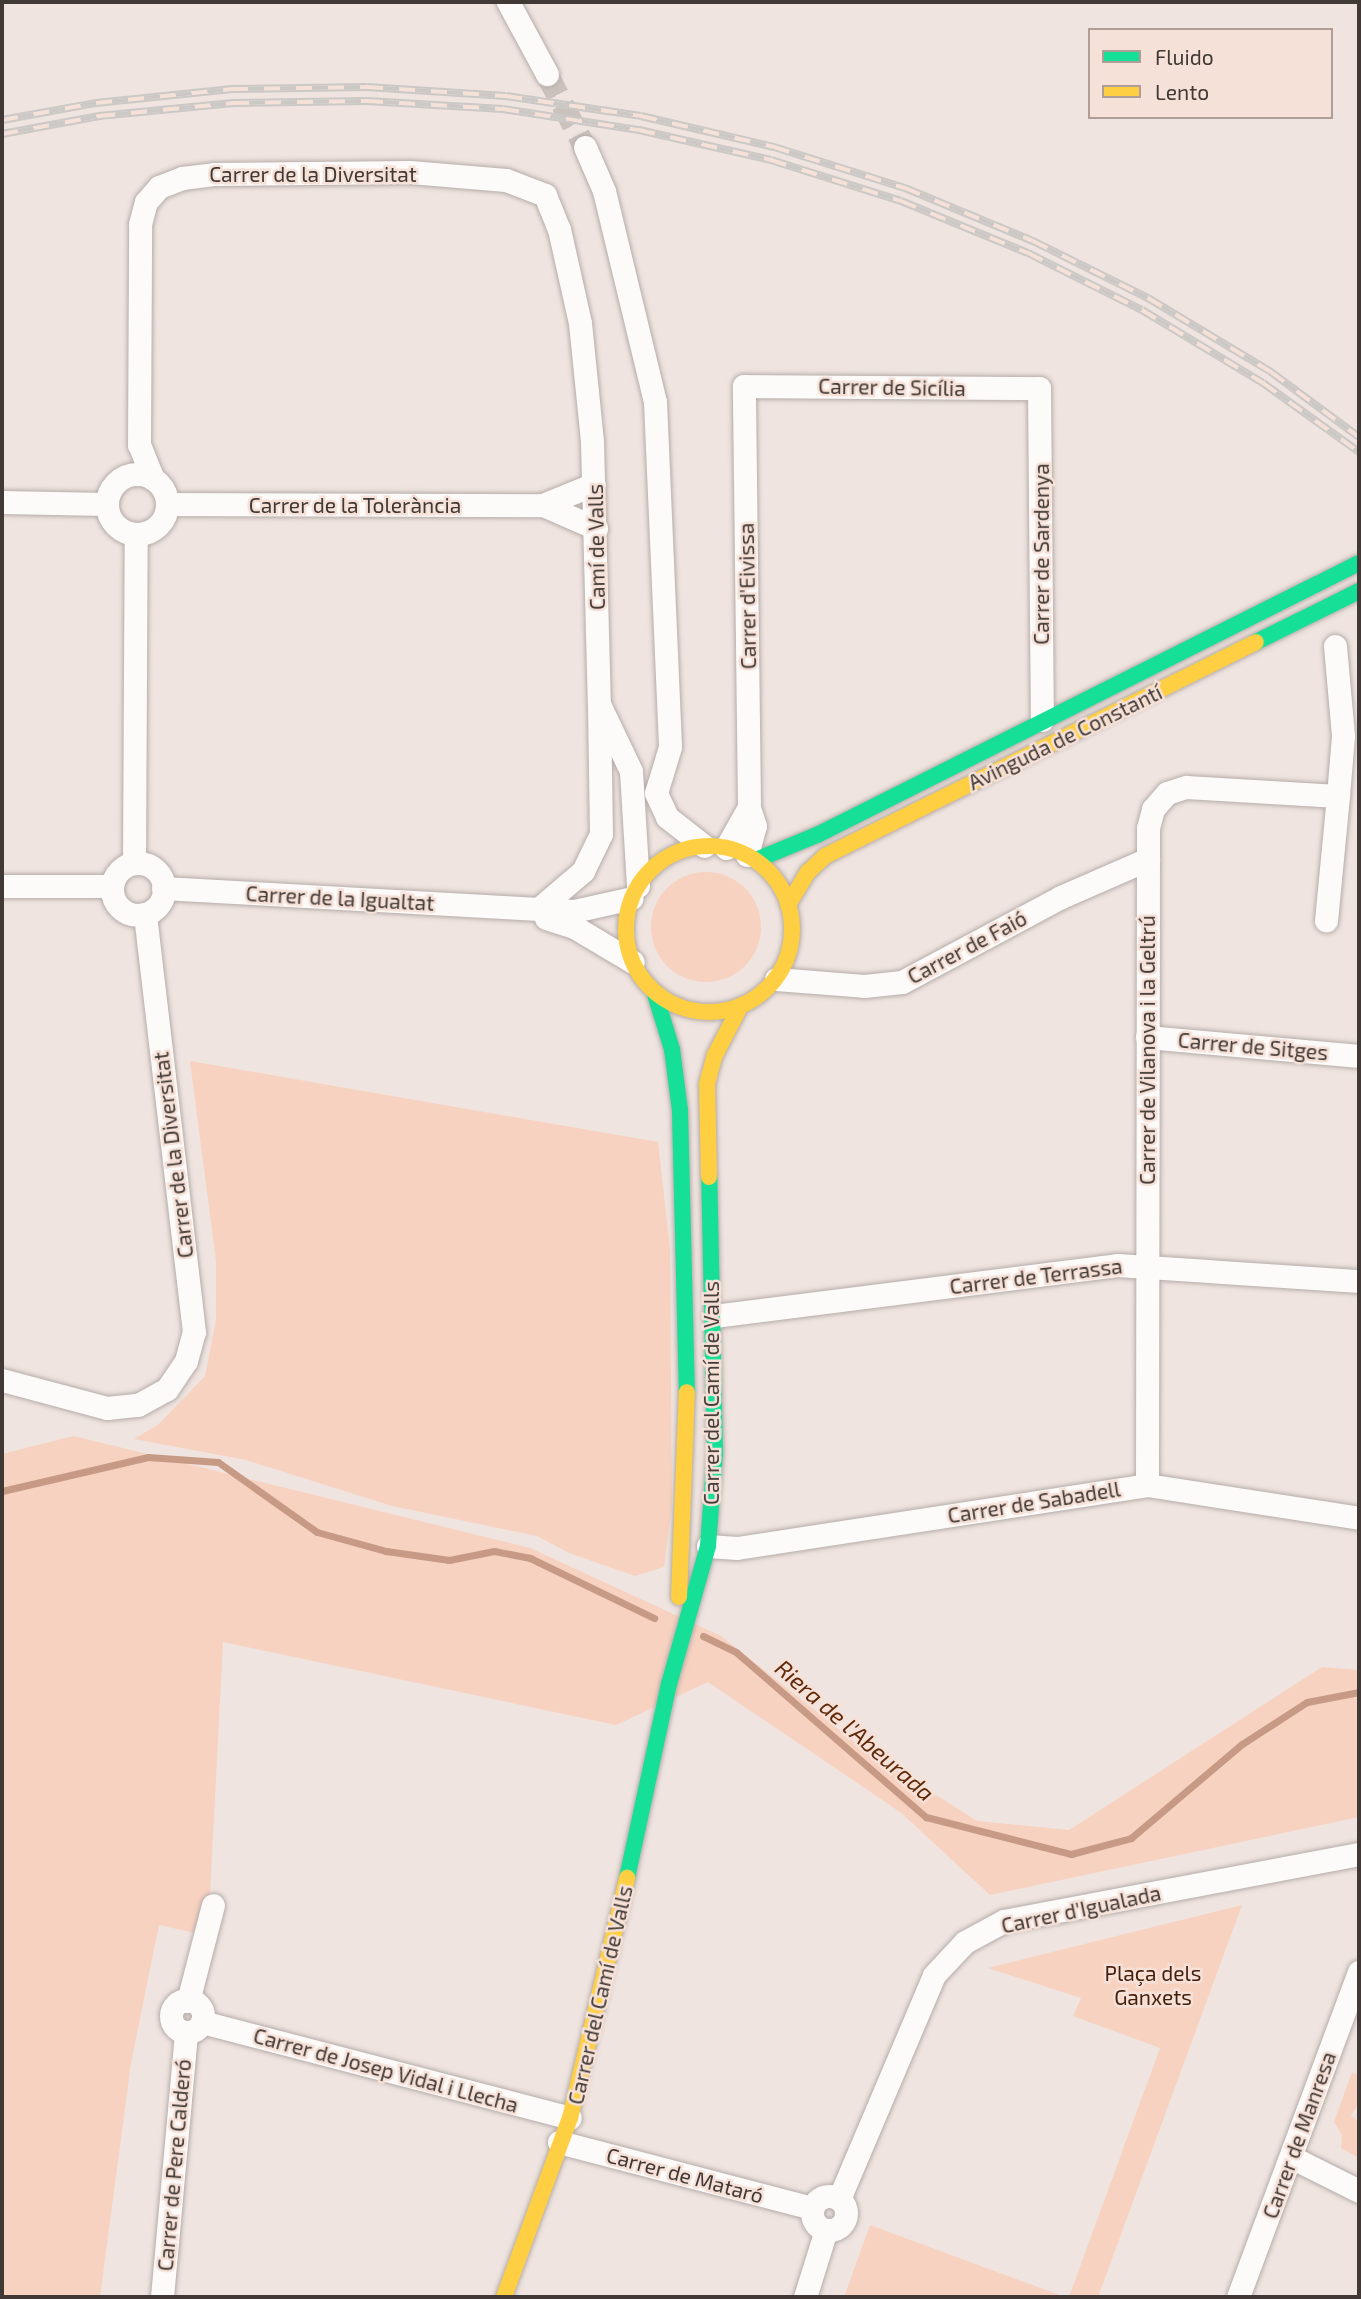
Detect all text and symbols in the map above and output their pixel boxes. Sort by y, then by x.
legend [1088,28,1333,119]
text: Fluido [1155,44,1214,69]
text: Lento [1155,79,1209,104]
street label: Carrer de la Diversitat [209,161,417,187]
street label: Carrer de Sicília [818,373,966,401]
street label: Carrer de Sardenya [1028,463,1054,645]
street label: Camí de Valls [582,483,610,611]
street label: Carrer de la Tolerància [248,492,462,518]
street label: Carrer d'Eivissa [733,522,761,670]
street label: Avinguda de Constantí [964,679,1166,795]
street label: Carrer de la Igualtat [245,880,435,916]
street label: Carrer de Faió [903,905,1031,989]
street label: Carrer de Vilanova i la Geltrú [1134,915,1160,1185]
street label: Carrer de Sitges [1177,1027,1329,1065]
street label: Carrer de la Diversitat [148,1050,198,1260]
street label: Carrer de Terrassa [948,1253,1124,1299]
street label: Carrer del Camí de Valls [698,1280,724,1506]
street label: Carrer de Sabadell [946,1476,1122,1528]
water label: Riera de l'Abeurada [770,1653,940,1807]
street label: Carrer d'Igualada [999,1880,1163,1938]
street label: Carrer del Camí de Valls [562,1882,638,2108]
park label: Plaça dels Ganxets [1105,1960,1201,2010]
street label: Carrer de Josep Vidal i Llecha [250,2022,522,2118]
street label: Carrer de Manresa [1257,2048,1341,2222]
street label: Carrer de Pere Calderó [152,2058,196,2272]
street label: Carrer de Mataró [604,2142,766,2208]

